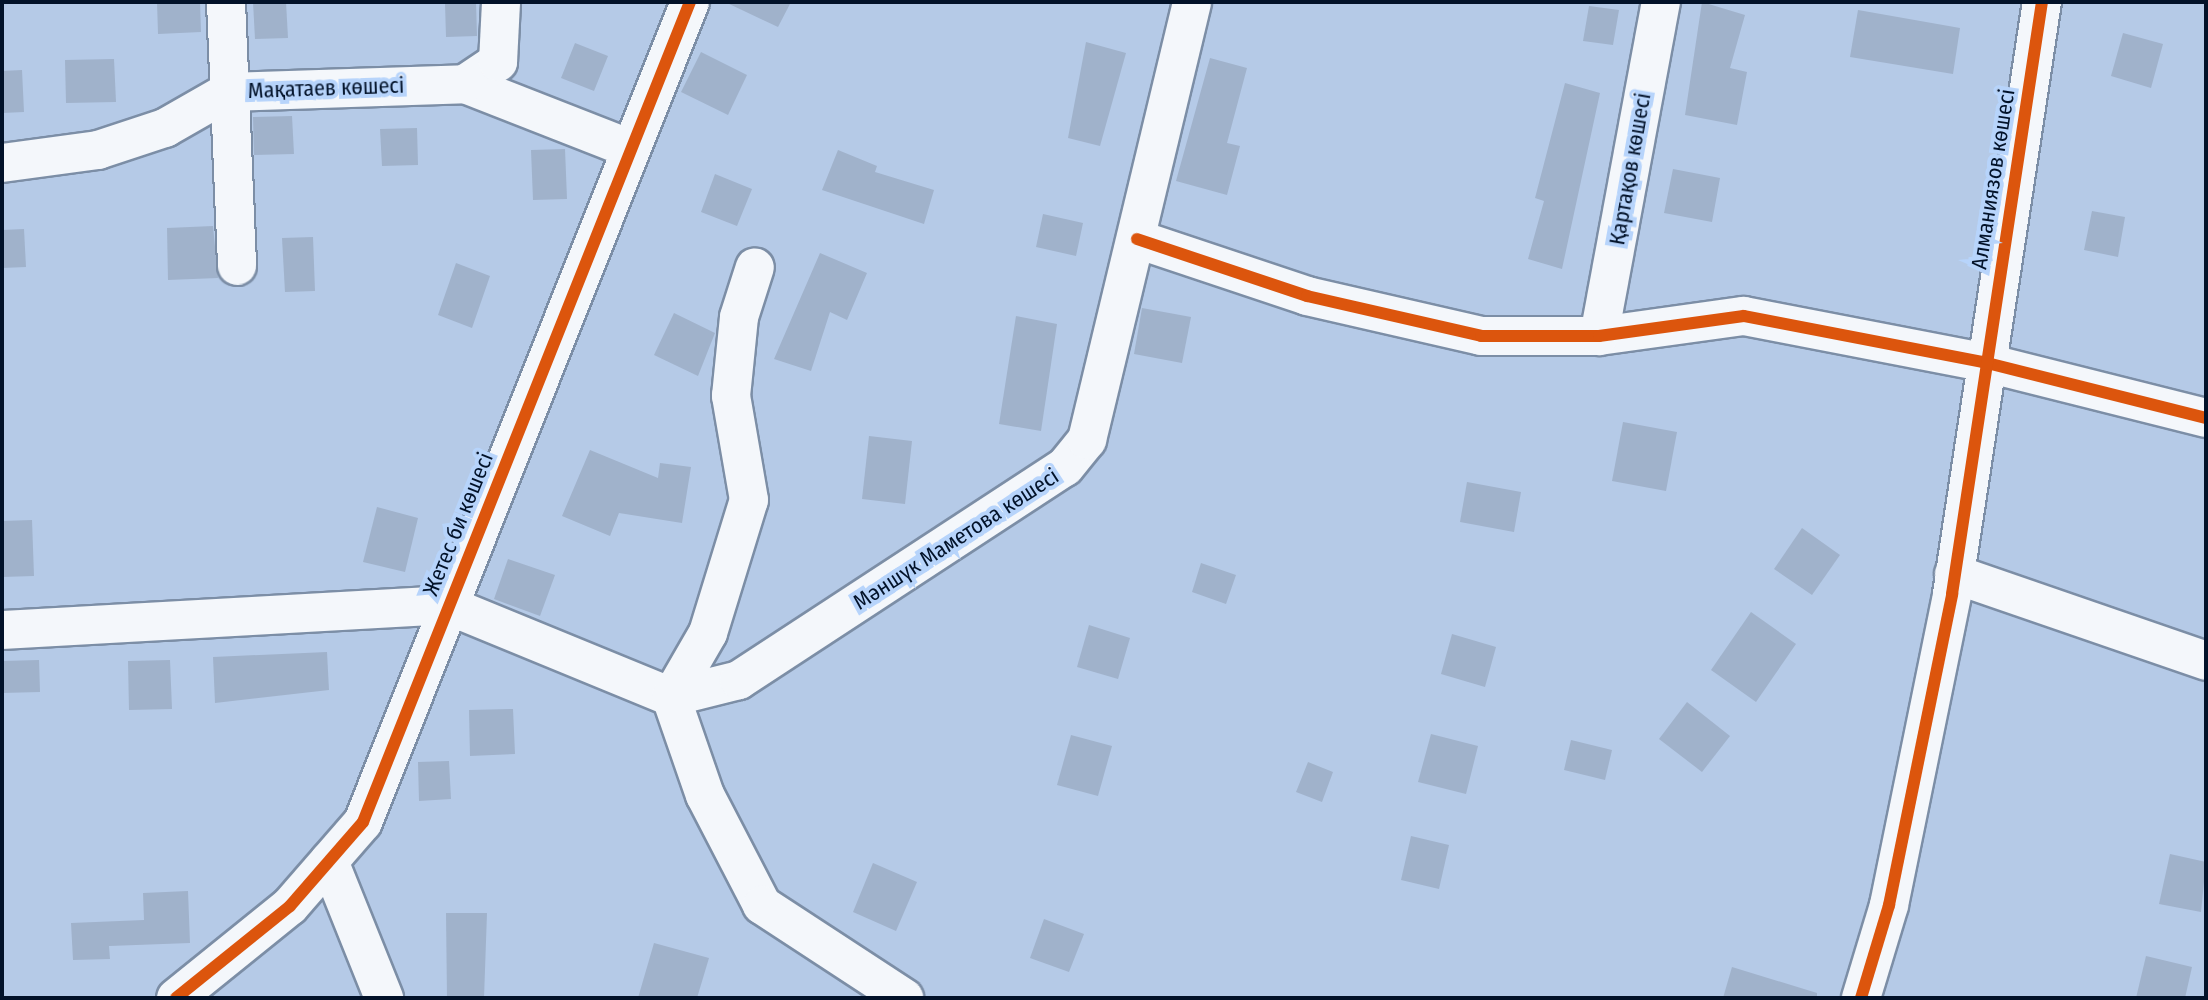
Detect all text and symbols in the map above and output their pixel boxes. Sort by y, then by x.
street label: Мақатаев көшесі [247,72,405,104]
street label: Алманиязов көшесі [1966,87,2020,271]
street label: Қартақов көшесі [1604,91,1656,247]
street label: Жетес би көшесі [417,449,499,599]
street label: Мәншүк Маметова көшесі [848,463,1064,615]

